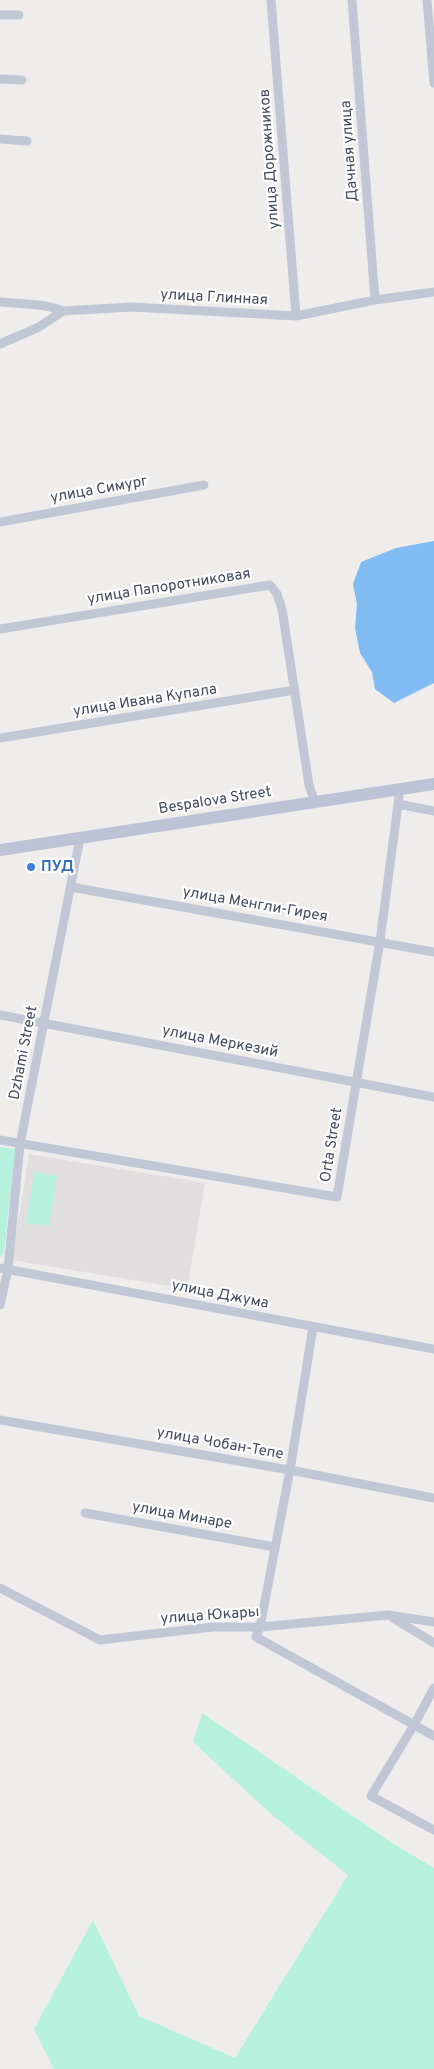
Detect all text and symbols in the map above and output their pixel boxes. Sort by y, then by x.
street label: улица Дорожников [256,88,284,230]
street label: Дачная улица [337,100,363,202]
street label: улица Глинная [160,286,268,310]
street label: улица Симург [49,472,149,508]
street label: улица Папоротниковая [86,565,252,609]
street label: улица Ивана Купала [72,680,218,722]
street label: Bespalova Street [157,783,273,819]
place label: ПУД [41,858,74,877]
marker: ПУД [25,861,37,873]
street label: улица Менгли-Гирея [181,883,329,927]
street label: Dzhami Street [6,1004,42,1102]
street label: улица Меркезий [160,1021,280,1063]
street label: Orta Street [317,1106,347,1184]
street label: улица Джума [170,1276,270,1314]
street label: улица Чобан-Тепе [155,1423,285,1465]
street label: улица Минаре [131,1498,233,1534]
street label: улица Юкары [160,1603,260,1629]

